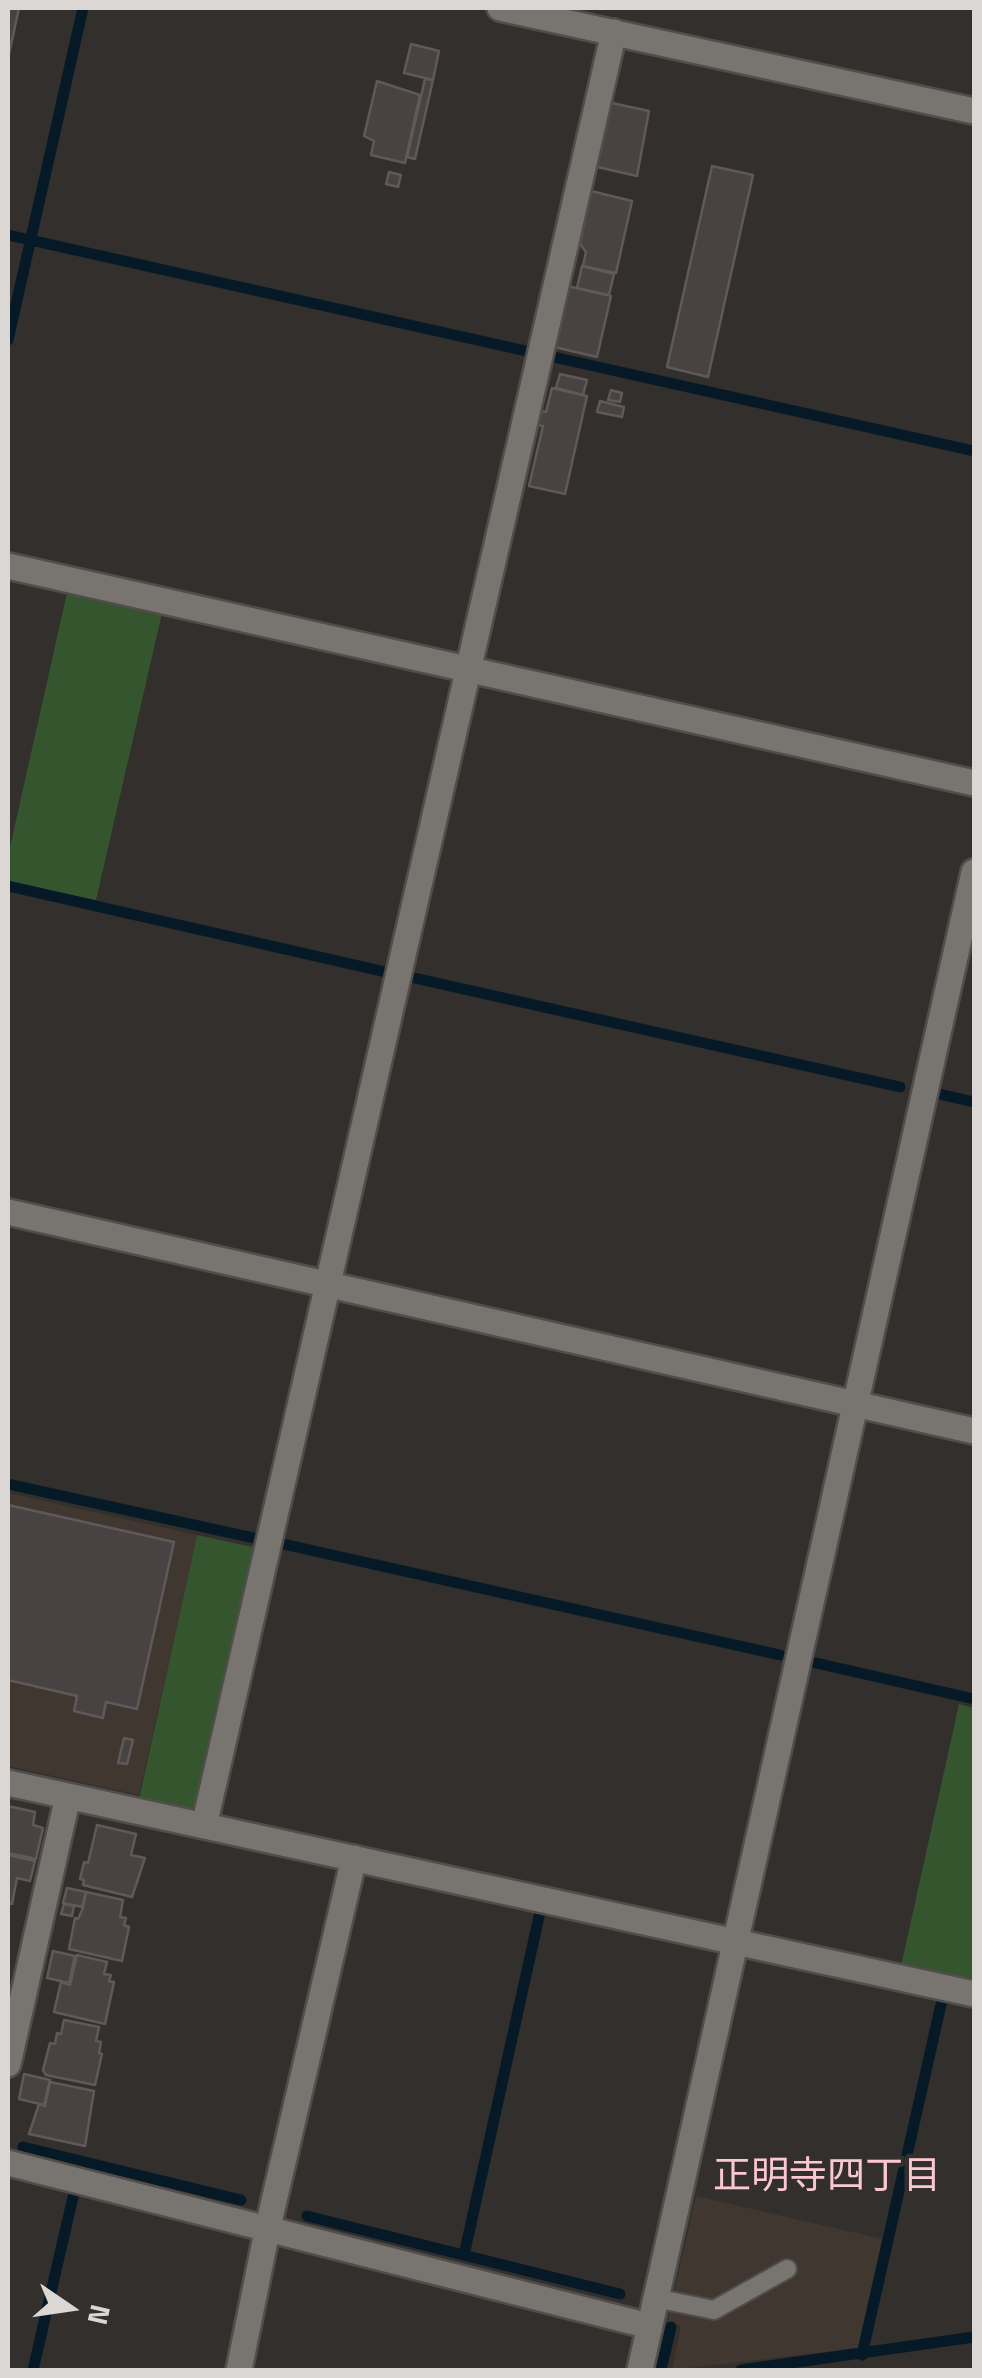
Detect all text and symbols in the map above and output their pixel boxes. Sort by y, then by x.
district label: 正明寺四丁目 [713,2156,941,2202]
north arrow [20,2258,120,2358]
text: N [77,2301,123,2329]

